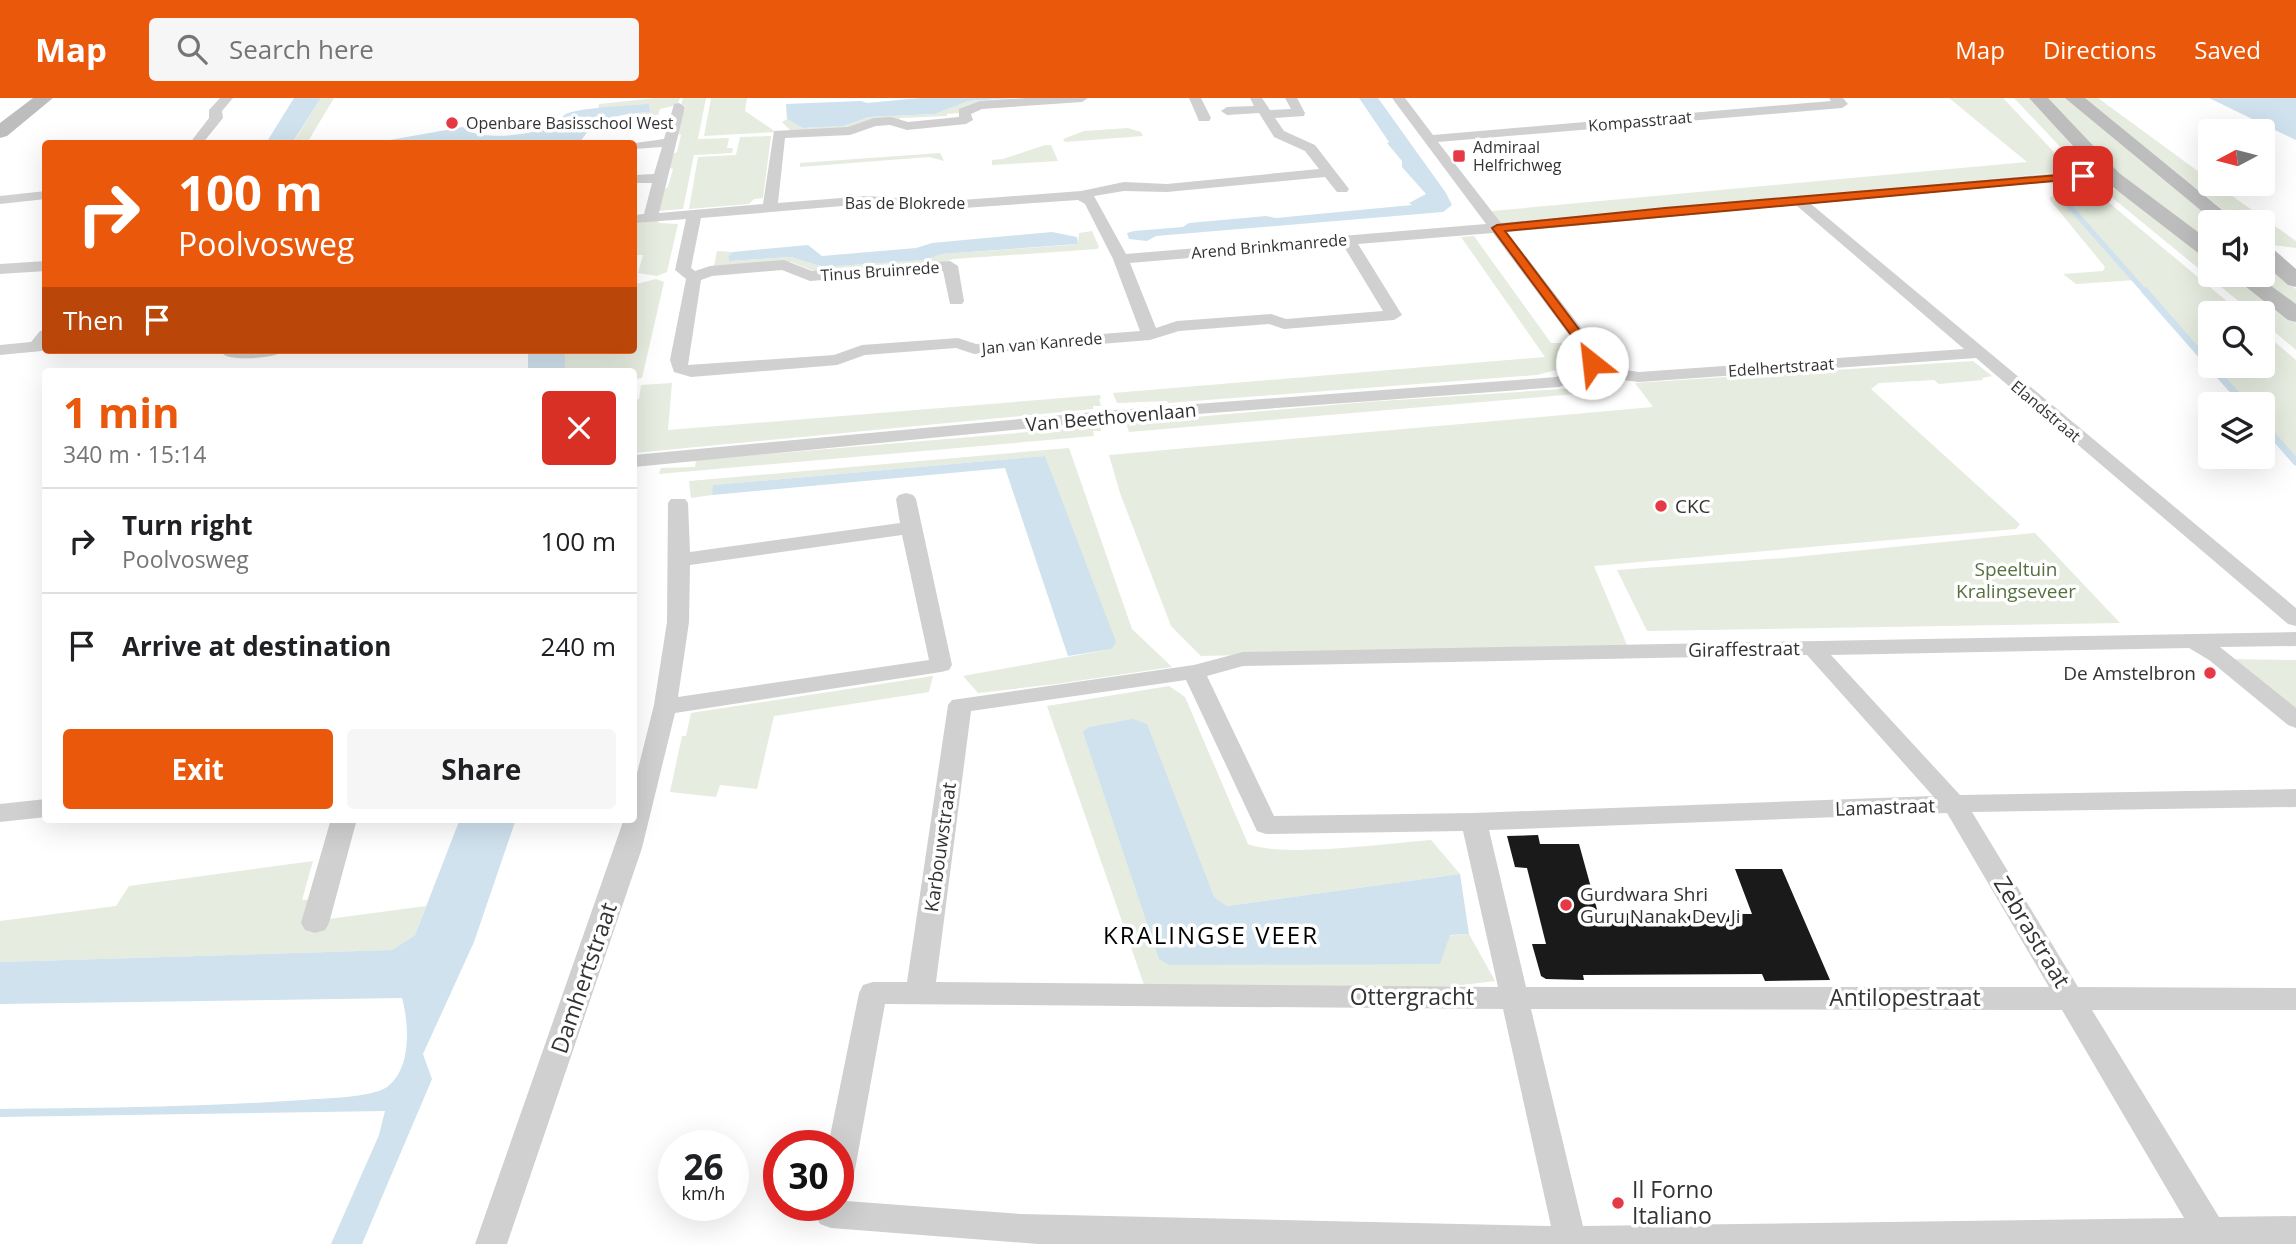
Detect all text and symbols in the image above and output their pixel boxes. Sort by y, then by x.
search box [149,18,639,81]
text: Map [35,27,107,72]
icon: search [173,30,211,68]
text: Search here [229,31,374,67]
text: Map [1955,33,2005,66]
text: Directions [2043,33,2156,66]
text: Saved [2194,33,2261,66]
street label: Kompasstraat [1587,105,1693,136]
place label: Openbare Basisschool West [466,112,674,134]
marker: Openbare Basisschool West [444,115,460,131]
north arrow [2198,119,2275,196]
map controls [2198,119,2275,469]
place label: Admiraal Helfrichweg [1473,136,1562,176]
pin [2053,146,2113,206]
marker: Admiraal Helfrichweg [1451,148,1467,164]
icon: arrive [2064,157,2102,195]
text: 100 m [178,159,323,225]
icon: right [63,168,154,259]
street label: Bas de Blokrede [845,192,965,214]
button: sound [2198,210,2275,287]
text: Poolvosweg [178,222,354,265]
street label: Arend Brinkmanrede [1190,228,1348,264]
street label: Tinus Bruinrede [820,256,940,286]
icon: arrive [138,301,176,339]
button: search [2198,301,2275,378]
text: Then [63,302,124,338]
position arrow [1555,326,1629,400]
street label: Jan van Kanrede [979,327,1103,359]
street label: Edelhertstraat [1727,352,1835,382]
street label: Elandstraat [2006,375,2086,447]
text: 1 min [63,383,180,440]
button: close [542,391,616,465]
button: layers [2198,392,2275,469]
street label: Van Beethovenlaan [1025,397,1197,437]
text: 340 m · 15:14 [63,438,206,470]
place label: CKC [1675,493,1711,519]
marker: CKC [1653,498,1669,514]
text: Turn right [122,507,253,543]
icon: right [63,522,101,560]
text: 100 m [541,523,616,559]
text: Poolvosweg [122,543,249,575]
park label: Speeltuin Kralingseveer [1956,556,2076,604]
icon: arrive [63,627,101,665]
text: Arrive at destination [122,628,391,664]
text: 240 m [541,628,616,664]
street label: Giraffestraat [1688,635,1800,663]
place label: De Amstelbron [2063,660,2196,686]
marker: De Amstelbron [2202,665,2218,681]
button: Exit [63,729,333,809]
button: Share [347,729,616,809]
street label: Karbouwstraat [918,780,962,914]
street label: Lamastraat [1835,792,1936,822]
street label: Zebrastraat [1987,870,2079,993]
place label: Gurdwara Shri Guru Nanak Dev Ji [1580,881,1741,929]
marker: Gurdwara Shri Guru Nanak Dev Ji [1558,897,1574,913]
street label: Damhertstraat [542,898,624,1057]
district label: KRALINGSE VEER [1103,918,1319,951]
street label: Ottergracht [1350,980,1474,1012]
street label: Antilopestraat [1829,981,1981,1013]
speed limit sign: 30 [763,1130,854,1221]
text: 26 [683,1143,724,1190]
place label: Il Forno Italiano [1632,1173,1713,1231]
text: km/h [682,1181,725,1205]
marker: Il Forno Italiano [1610,1195,1626,1211]

